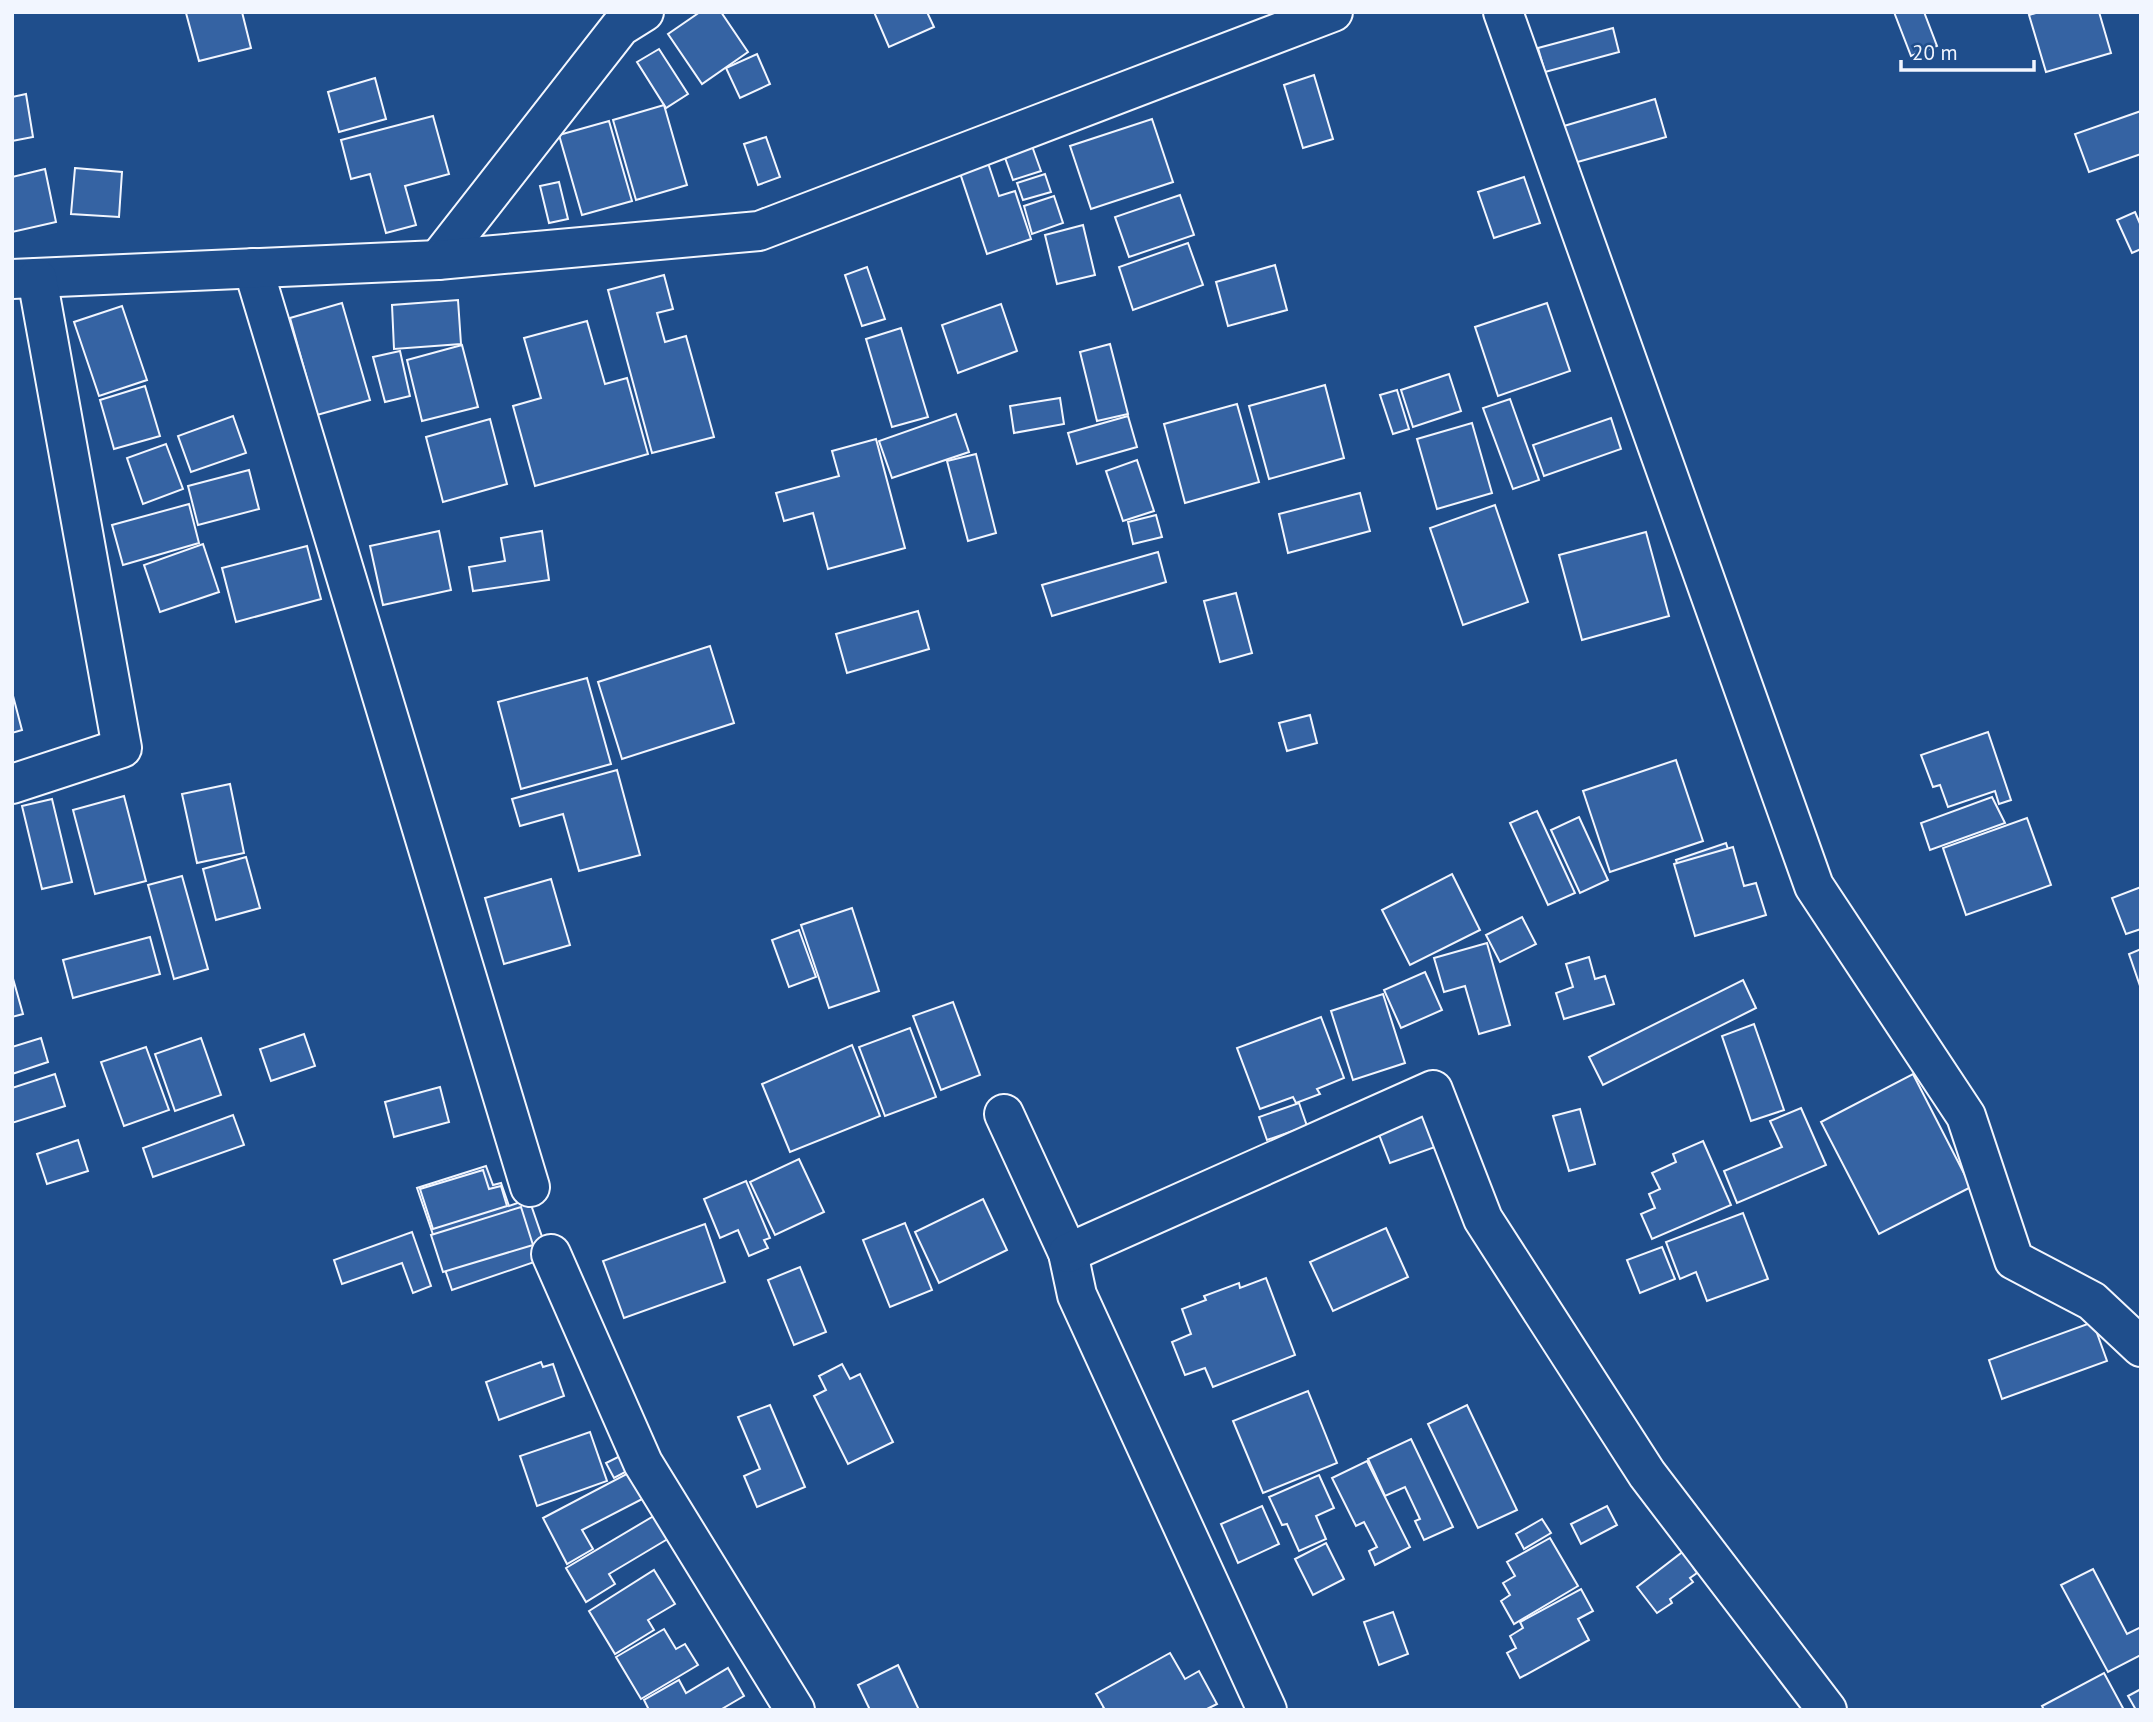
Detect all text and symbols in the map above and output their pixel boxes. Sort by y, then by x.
scale bar [1901,28,2034,72]
text: 20 m [1912,39,1958,66]

